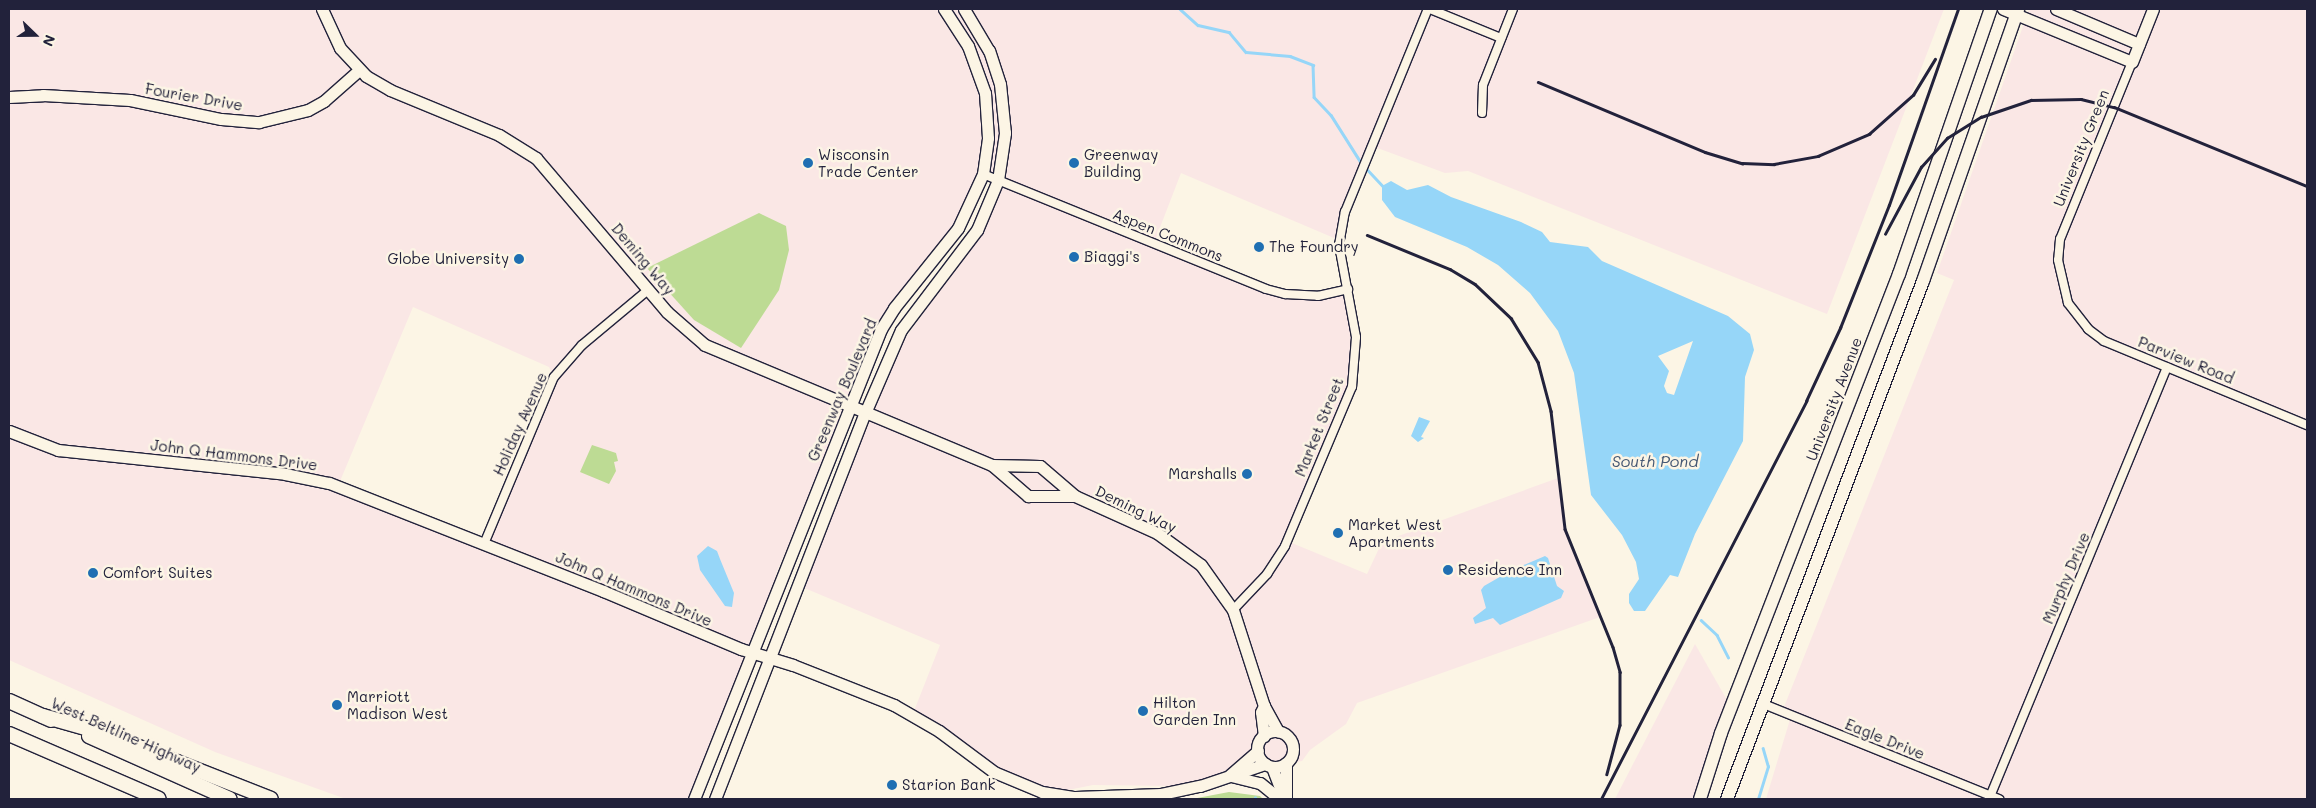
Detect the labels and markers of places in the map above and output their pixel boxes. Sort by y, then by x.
place label: Wisconsin Trade Center [818,145,919,180]
place label: Greenway Building [1084,145,1158,180]
marker: Wisconsin Trade Center [802,157,814,169]
marker: Greenway Building [1068,157,1080,169]
place label: The Foundry [1269,238,1359,256]
marker: The Foundry [1253,241,1265,253]
place label: Biaggi's [1084,248,1140,266]
place label: Globe University [388,250,509,268]
marker: Biaggi's [1068,251,1080,263]
marker: Globe University [513,253,525,265]
place label: Marshalls [1168,465,1237,483]
marker: Marshalls [1241,468,1253,480]
place label: Market West Apartments [1348,515,1442,550]
marker: Market West Apartments [1332,527,1344,539]
place label: Residence Inn [1458,561,1562,579]
place label: Comfort Suites [103,564,213,582]
marker: Residence Inn [1442,564,1454,576]
marker: Comfort Suites [87,567,99,579]
place label: Marriott Madison West [347,687,448,722]
place label: Hilton Garden Inn [1153,693,1236,728]
marker: Marriott Madison West [331,699,343,711]
marker: Hilton Garden Inn [1137,705,1149,717]
place label: Starion Bank [902,776,995,794]
marker: Starion Bank [886,779,898,791]

